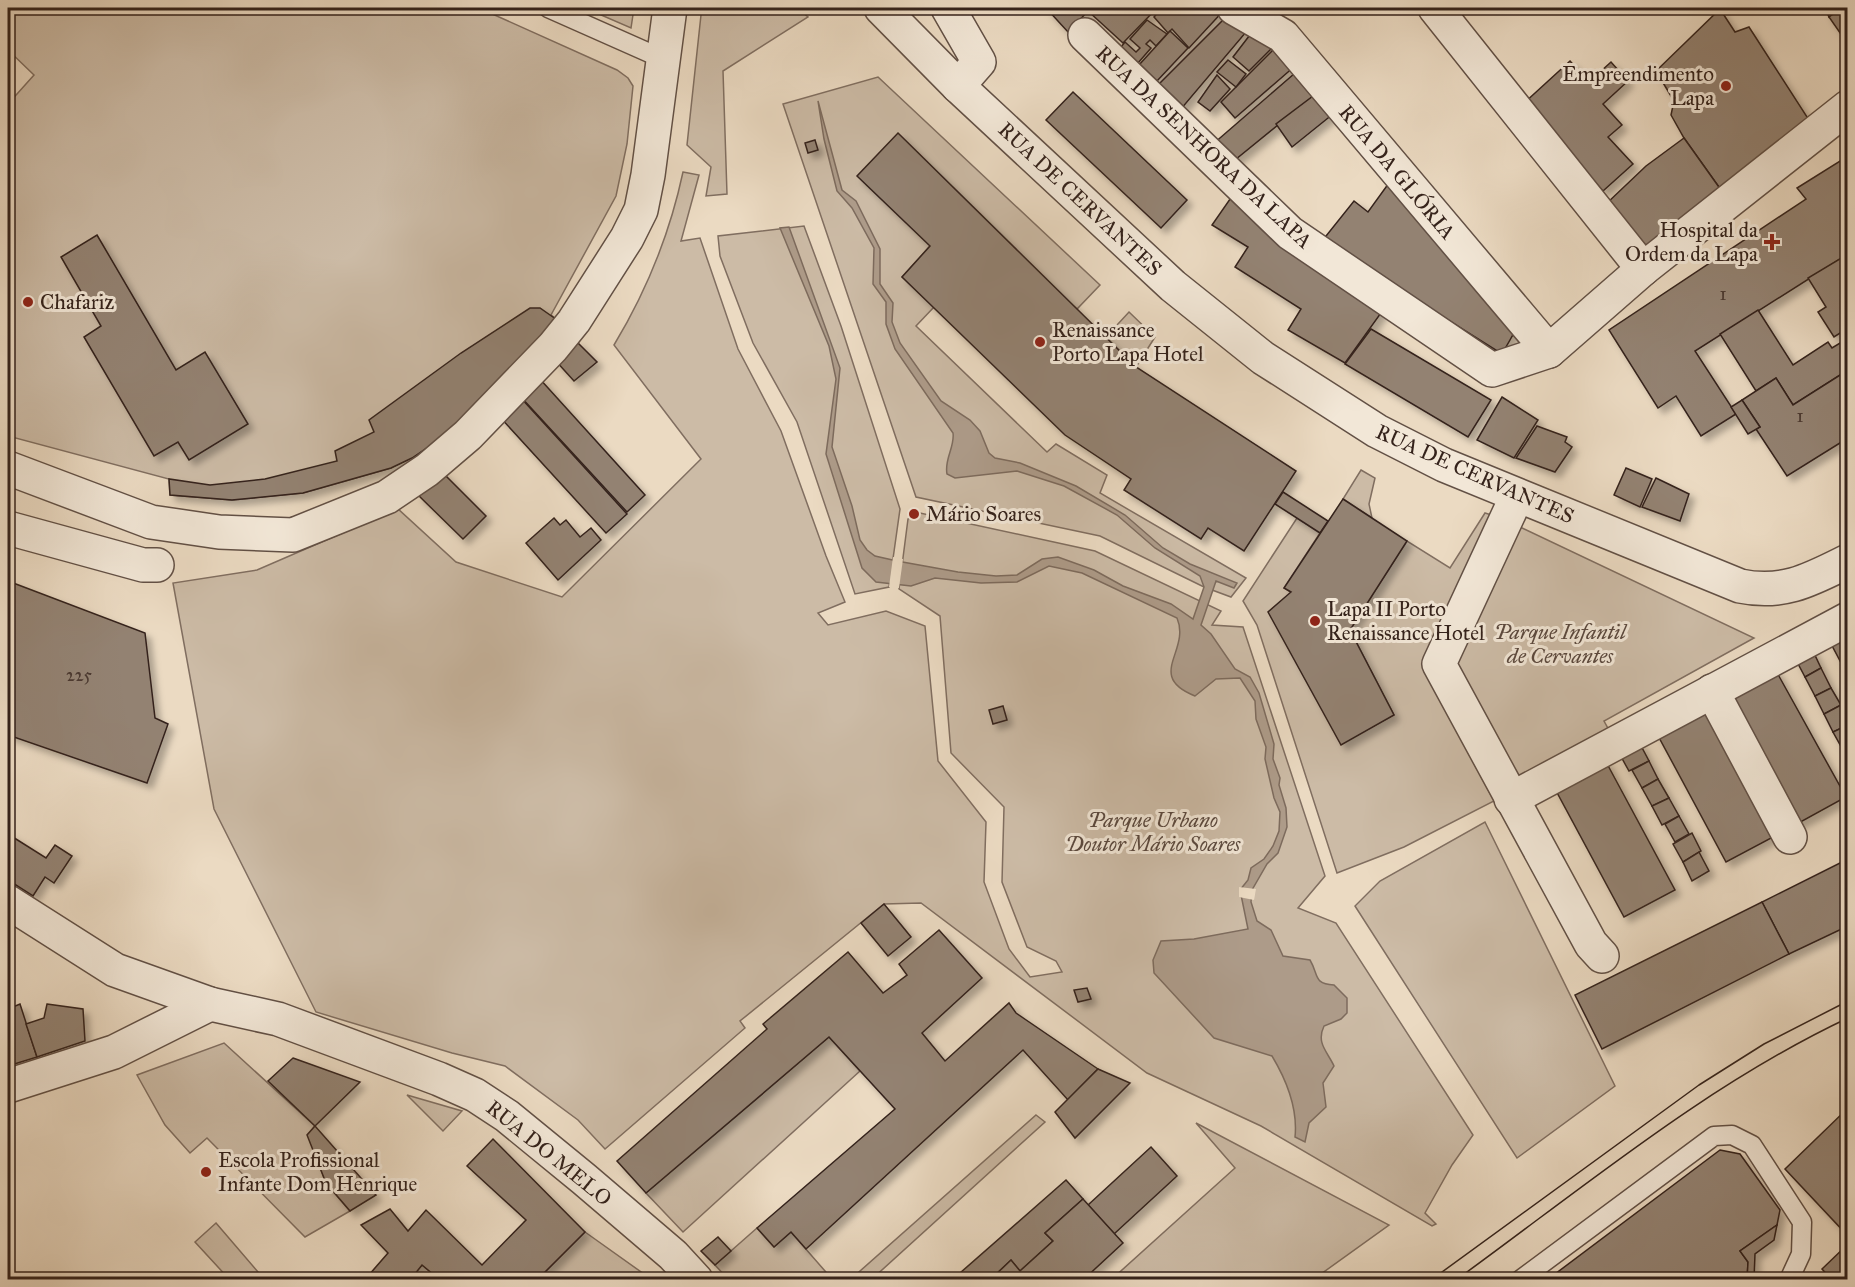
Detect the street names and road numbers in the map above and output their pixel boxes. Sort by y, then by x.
street label: RUA DA SENHORA DA LAPA [1090,40,1318,254]
street label: RUA DA GLÓRIA [1333,99,1462,245]
street label: RUA DE CERVANTES [993,116,1167,282]
street label: RUA DE CERVANTES [1372,419,1578,529]
street label: RUA DO MELO [481,1094,617,1212]

